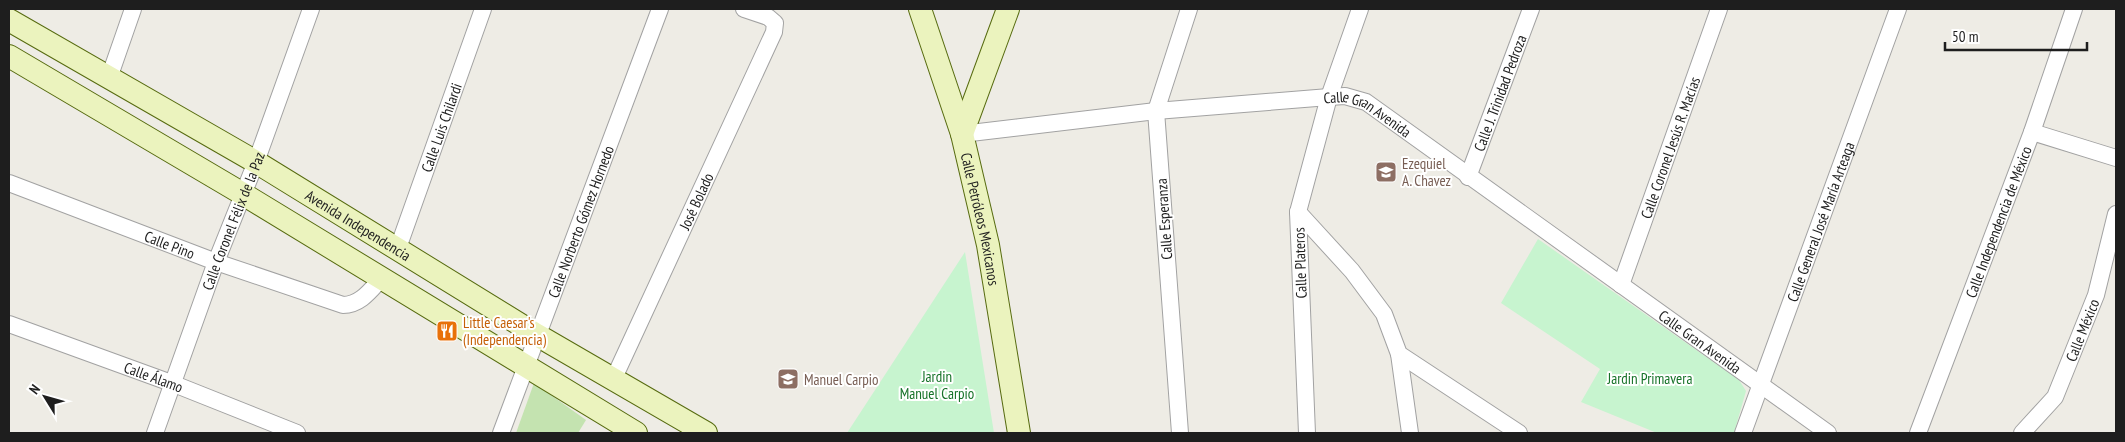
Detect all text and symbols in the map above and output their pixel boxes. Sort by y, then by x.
scale bar [1945,20,2088,52]
text: 50 m [1952,27,1978,46]
street label: Calle J. Trinidad Pedroza [1469,32,1530,154]
street label: Calle Coronel Jesús R. Macías [1636,74,1704,221]
street label: Calle Luis Chilardi [416,80,465,175]
street label: Calle Gran Avenida [1323,86,1415,141]
street label: Calle General José María Arteaga [1782,139,1858,304]
street label: Calle Norberto Gómez Hornedo [543,143,618,300]
street label: Calle Independencia de México [1961,143,2035,300]
street label: Calle Coronel Félix de la Paz [197,149,268,292]
street label: Calle Petróleos Mexicanos [957,151,1004,287]
place label: Ezequiel A. Chavez [1402,154,1451,190]
school or university icon: Ezequiel A. Chavez [1374,160,1398,184]
street label: José Bolado [674,170,717,233]
street label: Calle Esperanza [1152,178,1176,260]
street label: Avenida Independencia [302,185,414,265]
street label: Calle Pino [142,226,197,263]
street label: Calle Plateros [1289,227,1311,299]
street label: Calle México [2061,296,2103,364]
street label: Calle Gran Avenida [1655,306,1745,377]
place label: Little Caesar's (Independencia) [463,313,546,349]
restaurant icon: Little Caesar's (Independencia) [435,319,459,343]
street label: Calle Álamo [122,357,186,396]
school or university icon: Manuel Carpio [776,367,800,391]
park label: Jardin Manuel Carpio [900,367,974,403]
park label: Jardin Primavera [1607,369,1692,388]
place label: Manuel Carpio [804,370,879,389]
north arrow [20,372,70,422]
text: N [25,381,44,398]

